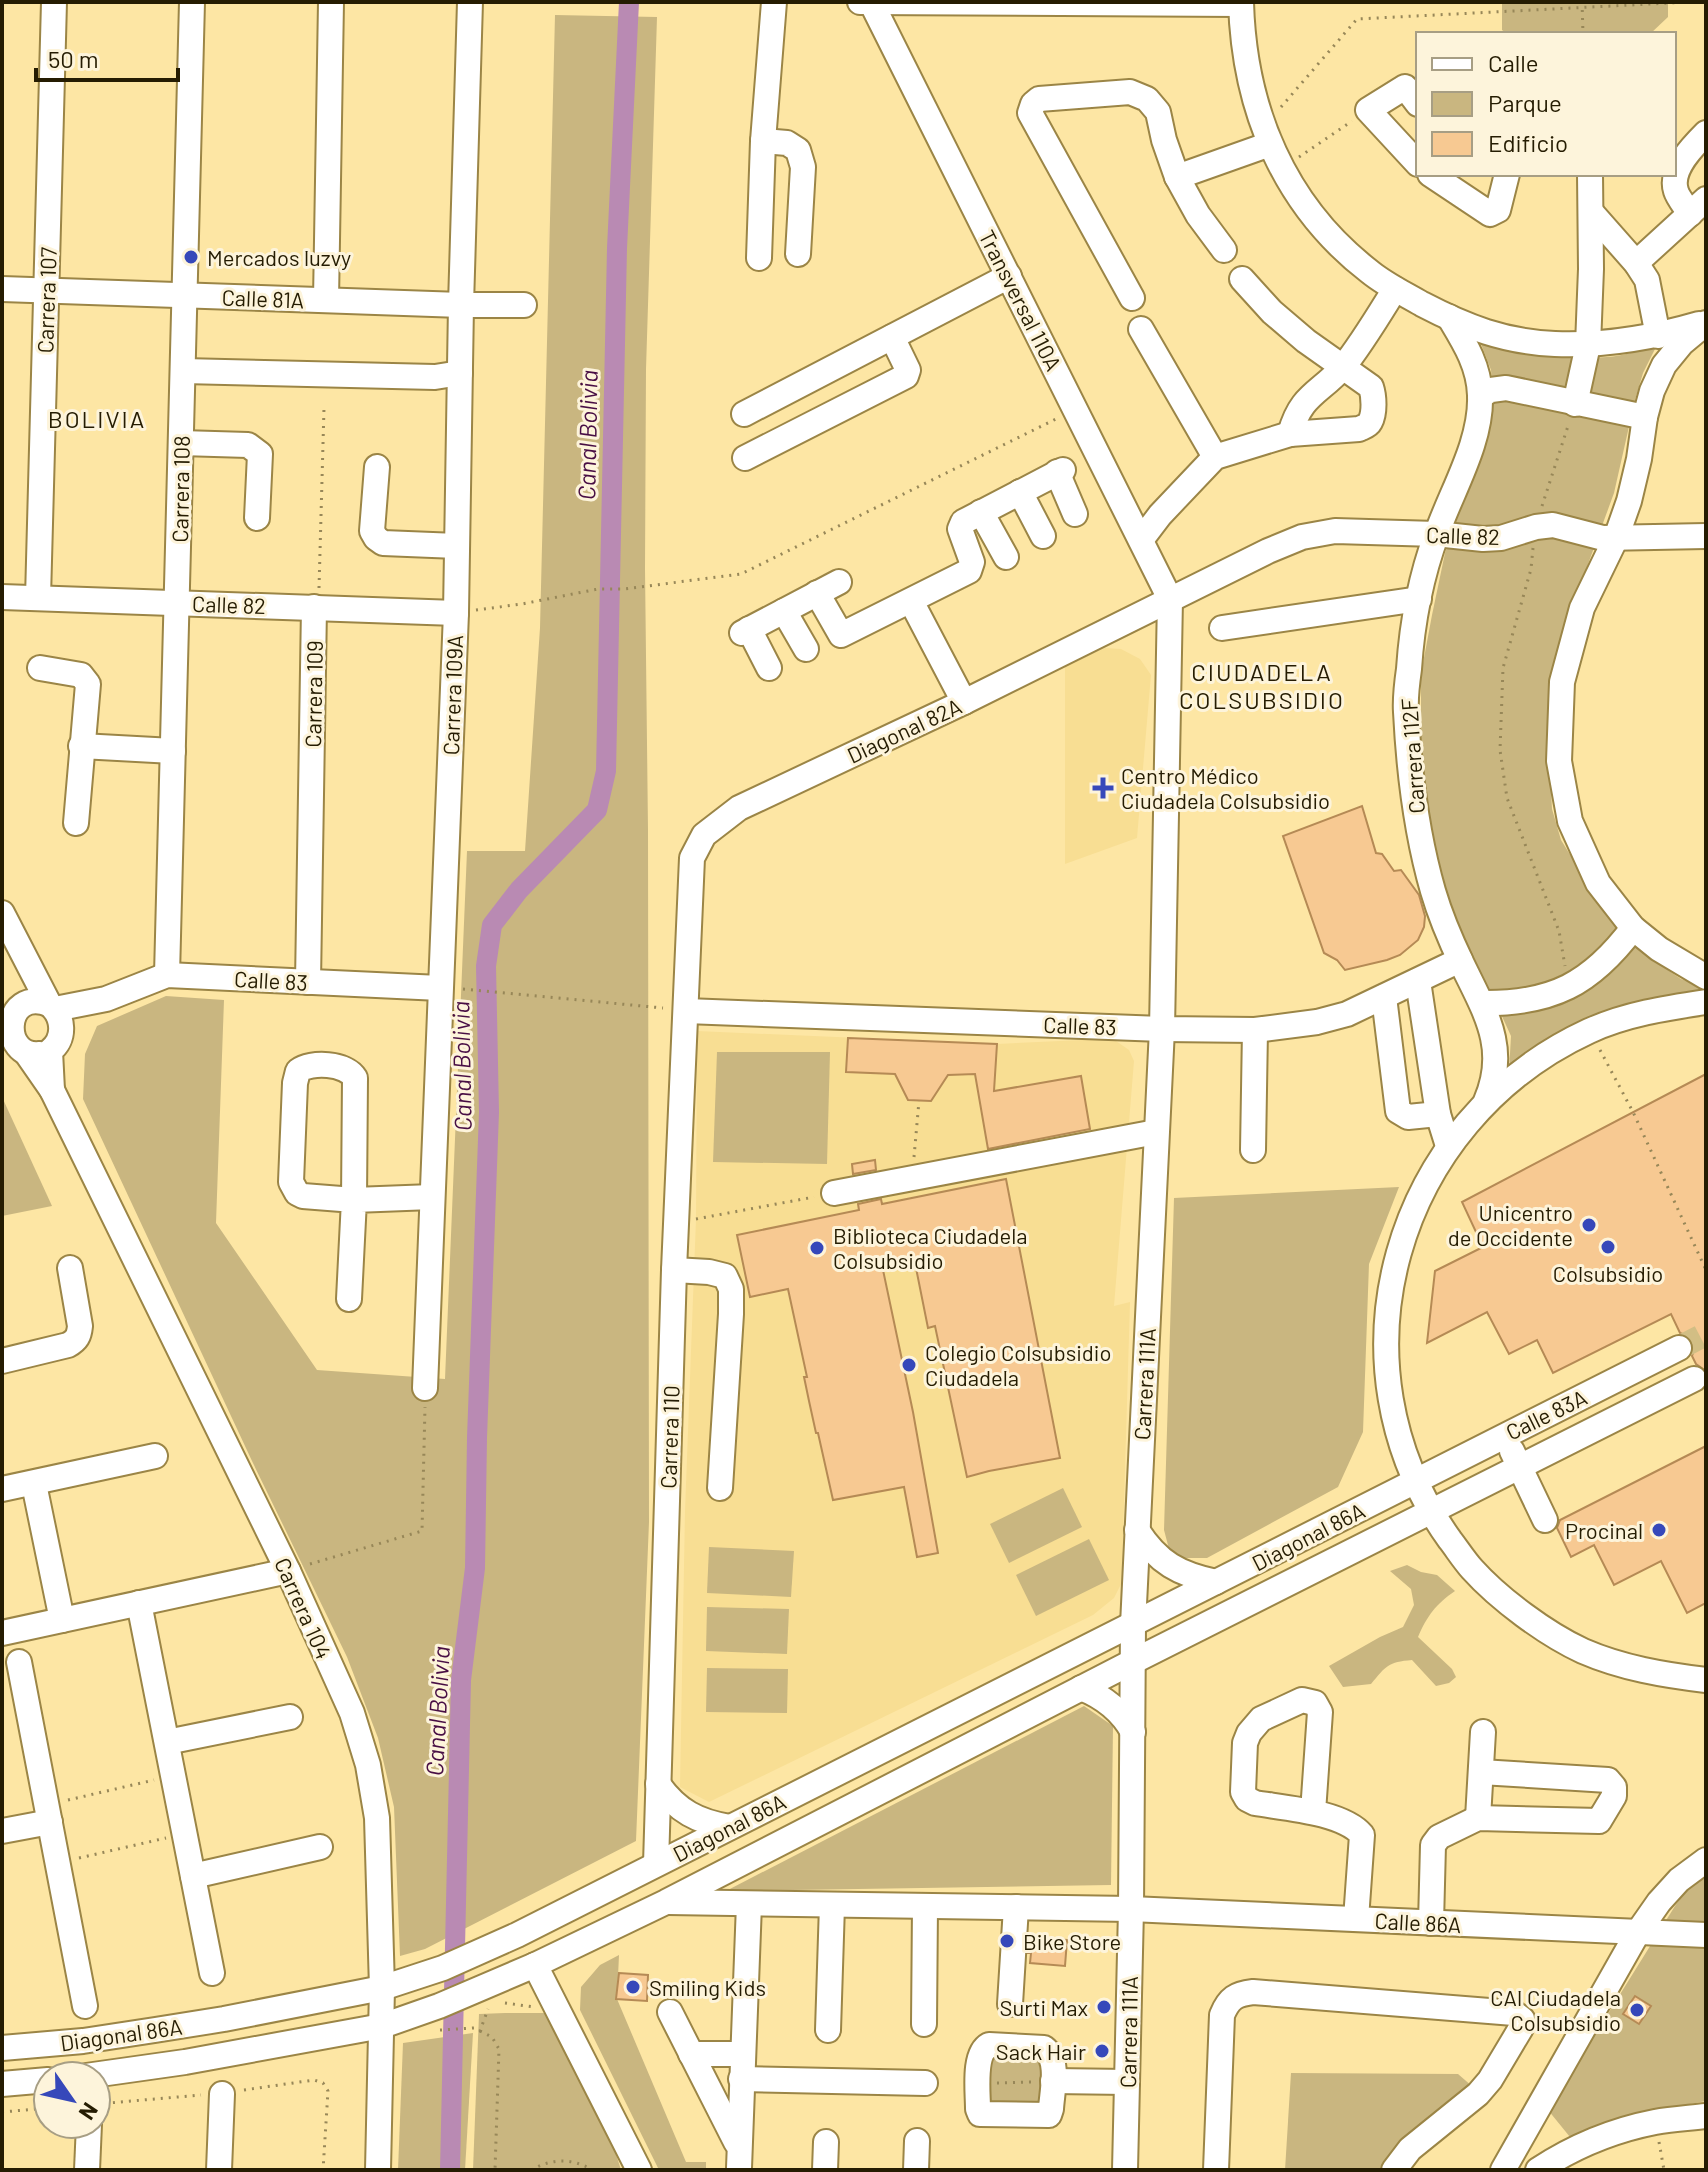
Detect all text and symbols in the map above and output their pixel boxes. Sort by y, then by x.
scale bar [36,32,178,82]
legend [1416,32,1676,176]
text: 50 m [48,44,99,73]
text: Calle [1488,48,1539,77]
text: Parque [1488,88,1562,117]
text: Edificio [1488,128,1568,157]
street label: Transversal 110A [974,225,1068,375]
place label: Mercados luzvy [207,244,351,270]
street label: Carrera 107 [31,246,61,354]
marker: Mercados luzvy [182,248,200,266]
street label: Calle 81A [221,284,305,312]
water label: Canal Bolivia [571,370,603,500]
district label: BOLIVIA [48,404,146,433]
street label: Carrera 108 [166,435,194,543]
street label: Calle 82 [1426,521,1500,549]
street label: Calle 82 [192,590,266,618]
street label: Carrera 109A [437,634,467,756]
street label: Carrera 109 [299,640,327,748]
district label: CIUDADELA COLSUBSIDIO [1179,657,1345,714]
street label: Diagonal 82A [843,692,965,768]
street label: Carrera 112F [1395,697,1429,814]
place label: Centro Médico Ciudadela Colsubsidio [1121,762,1330,813]
marker: Centro Médico Ciudadela Colsubsidio [1092,777,1114,799]
street label: Calle 83 [234,965,308,995]
water label: Canal Bolivia [445,1001,477,1131]
street label: Calle 83 [1043,1011,1117,1039]
place label: Unicentro de Occidente [1448,1199,1573,1250]
marker: Unicentro de Occidente [1580,1216,1598,1234]
place label: Biblioteca Ciudadela Colsubsidio [833,1222,1027,1273]
marker: Colsubsidio [1599,1238,1617,1256]
marker: Biblioteca Ciudadela Colsubsidio [808,1239,826,1257]
place label: Colsubsidio [1553,1260,1663,1286]
street label: Carrera 111A [1128,1327,1160,1441]
place label: Colegio Colsubsidio Ciudadela [925,1339,1111,1390]
marker: Colegio Colsubsidio Ciudadela [900,1356,918,1374]
street label: Calle 83A [1501,1383,1591,1445]
street label: Carrera 110 [654,1385,684,1489]
street label: Diagonal 86A [1247,1497,1369,1575]
place label: Procinal [1565,1517,1643,1543]
marker: Procinal [1650,1521,1668,1539]
street label: Carrera 104 [270,1553,338,1663]
water label: Canal Bolivia [419,1645,455,1777]
street label: Diagonal 86A [668,1788,790,1866]
street label: Calle 86A [1374,1907,1462,1937]
place label: Bike Store [1023,1928,1121,1954]
marker: Bike Store [998,1932,1016,1950]
place label: Smiling Kids [649,1974,766,2000]
street label: Carrera 111A [1114,1976,1142,2088]
marker: Smiling Kids [624,1978,642,1996]
place label: CAI Ciudadela Colsubsidio [1490,1984,1621,2035]
place label: Surti Max [1000,1994,1088,2020]
marker: Surti Max [1095,1998,1113,2016]
marker: CAI Ciudadela Colsubsidio [1628,2001,1646,2019]
street label: Diagonal 86A [58,2013,184,2055]
place label: Sack Hair [996,2038,1086,2064]
marker: Sack Hair [1093,2042,1111,2060]
north arrow [32,2060,112,2140]
text: N [75,2098,104,2125]

